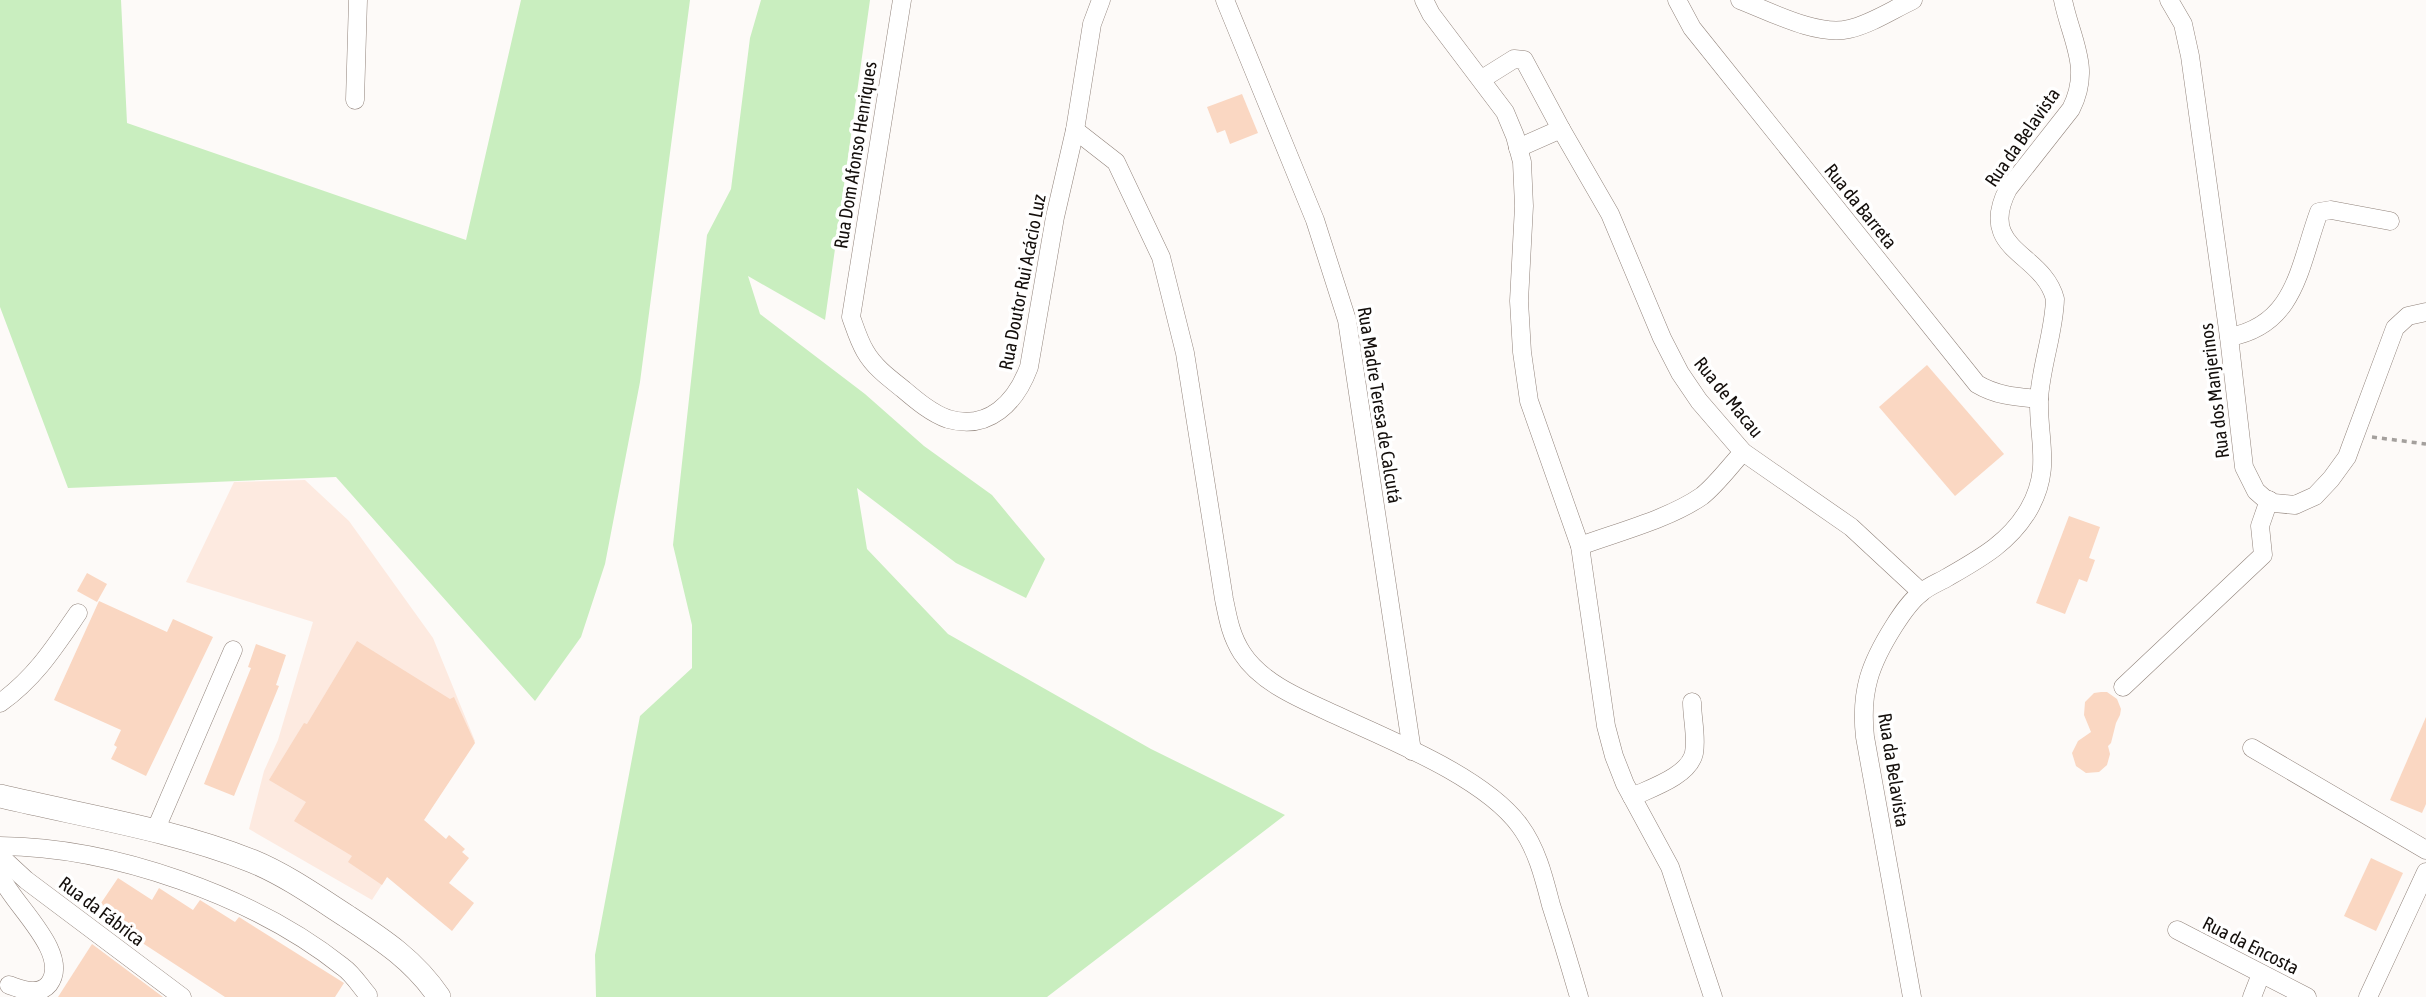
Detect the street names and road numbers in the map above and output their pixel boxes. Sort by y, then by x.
street label: Rua Dom Afonso Henriques [829,60,881,250]
street label: Rua da Belavista [1980,83,2064,191]
street label: Rua da Barreta [1820,159,1902,253]
street label: Rua Doutor Rui Acácio Luz [994,192,1050,372]
street label: Rua Madre Teresa de Calcutá [1354,305,1406,505]
street label: Rua dos Manjerinos [2195,322,2233,460]
street label: Rua de Macau [1690,352,1768,442]
street label: Rua da Belavista [1874,711,1914,829]
street label: Rua da Fábrica [55,872,149,950]
street label: Rua da Encosta [2199,911,2303,979]

